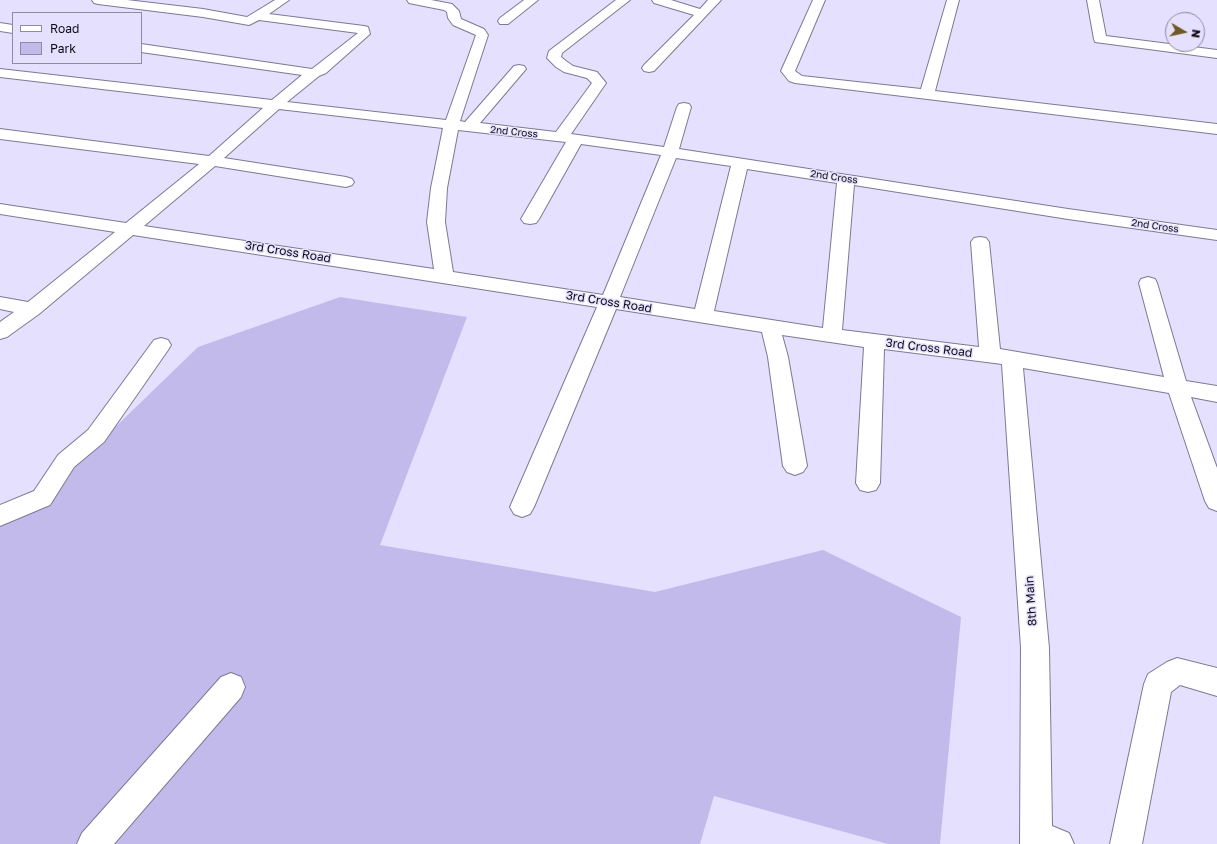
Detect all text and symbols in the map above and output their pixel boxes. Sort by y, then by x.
legend [12,12,142,64]
north arrow [1165,12,1205,52]
text: Road [50,21,79,36]
text: N [1189,29,1203,39]
text: Park [50,41,76,56]
street label: 2nd Cross [490,124,538,140]
street label: 2nd Cross [809,168,859,186]
street label: 2nd Cross [1130,217,1180,235]
street label: 3rd Cross Road [244,238,332,266]
street label: 3rd Cross Road [565,288,653,316]
street label: 3rd Cross Road [885,336,973,360]
street label: 8th Main [1022,575,1040,627]

